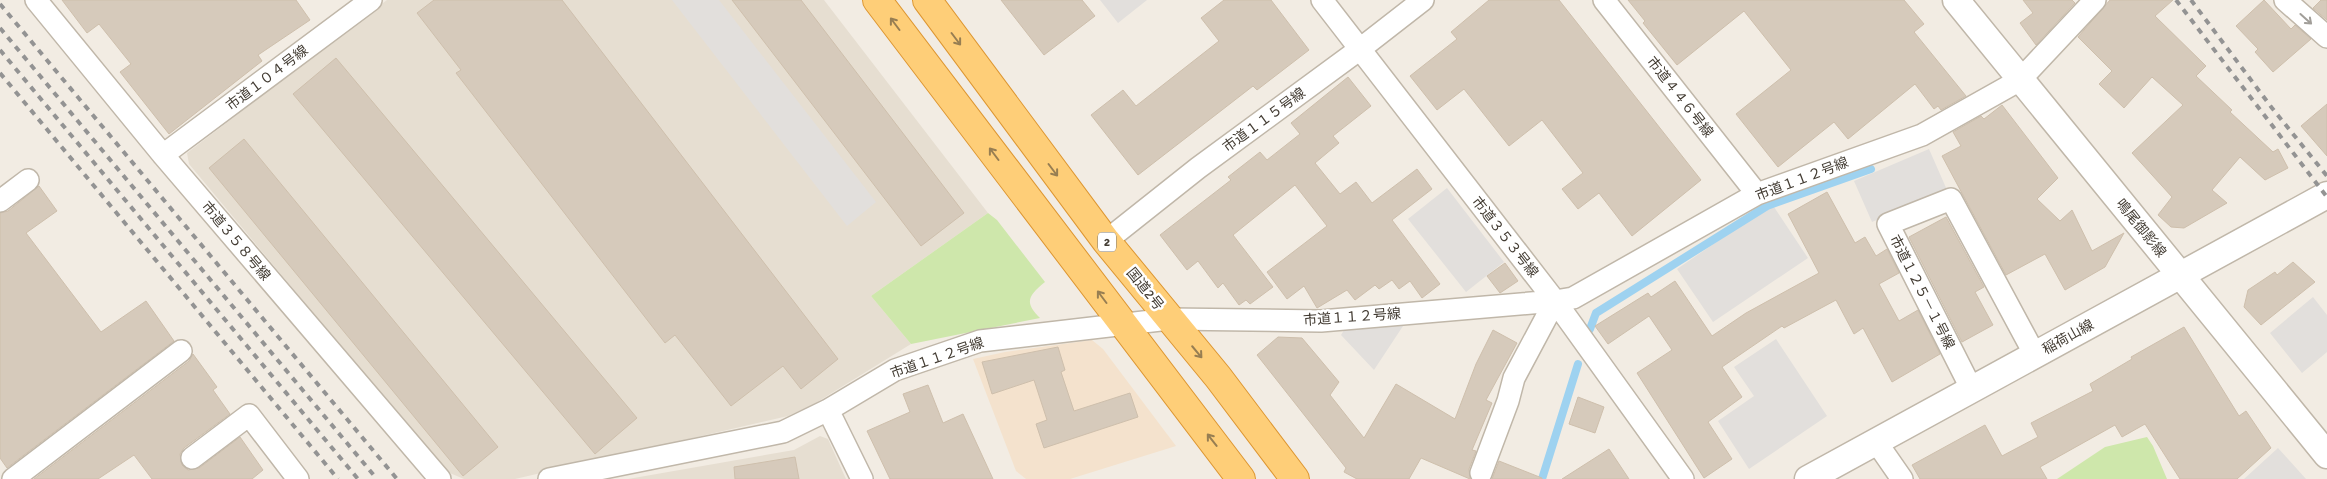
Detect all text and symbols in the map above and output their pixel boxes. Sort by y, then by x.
one-way arrow [2300,13,2313,24]
one-way arrow [890,18,901,31]
one-way arrow [950,32,961,45]
street label: 市道１０４号線 [223,42,311,114]
street label: 市道４４６号線 [1643,53,1717,141]
street label: 市道１１５号線 [1219,84,1309,156]
one-way arrow [988,148,999,161]
street label: 市道１１２号線 [1753,154,1851,204]
one-way arrow [1047,163,1058,176]
street label: 市道３５３号線 [1468,193,1542,281]
street label: 鳴尾御影線 [2112,195,2170,261]
street label: 市道３５８号線 [198,198,274,284]
road number: 2 [1098,232,1116,252]
street label: 市道１２５－１号線 [1886,232,1958,352]
street label: 国道2号 [1123,264,1167,314]
one-way arrow [1097,291,1108,304]
street label: 市道１１２号線 [1303,305,1401,329]
street label: 稲荷山線 [2039,316,2097,358]
street label: 市道１１２号線 [888,334,986,382]
one-way arrow [1191,345,1202,358]
one-way arrow [1206,434,1217,447]

